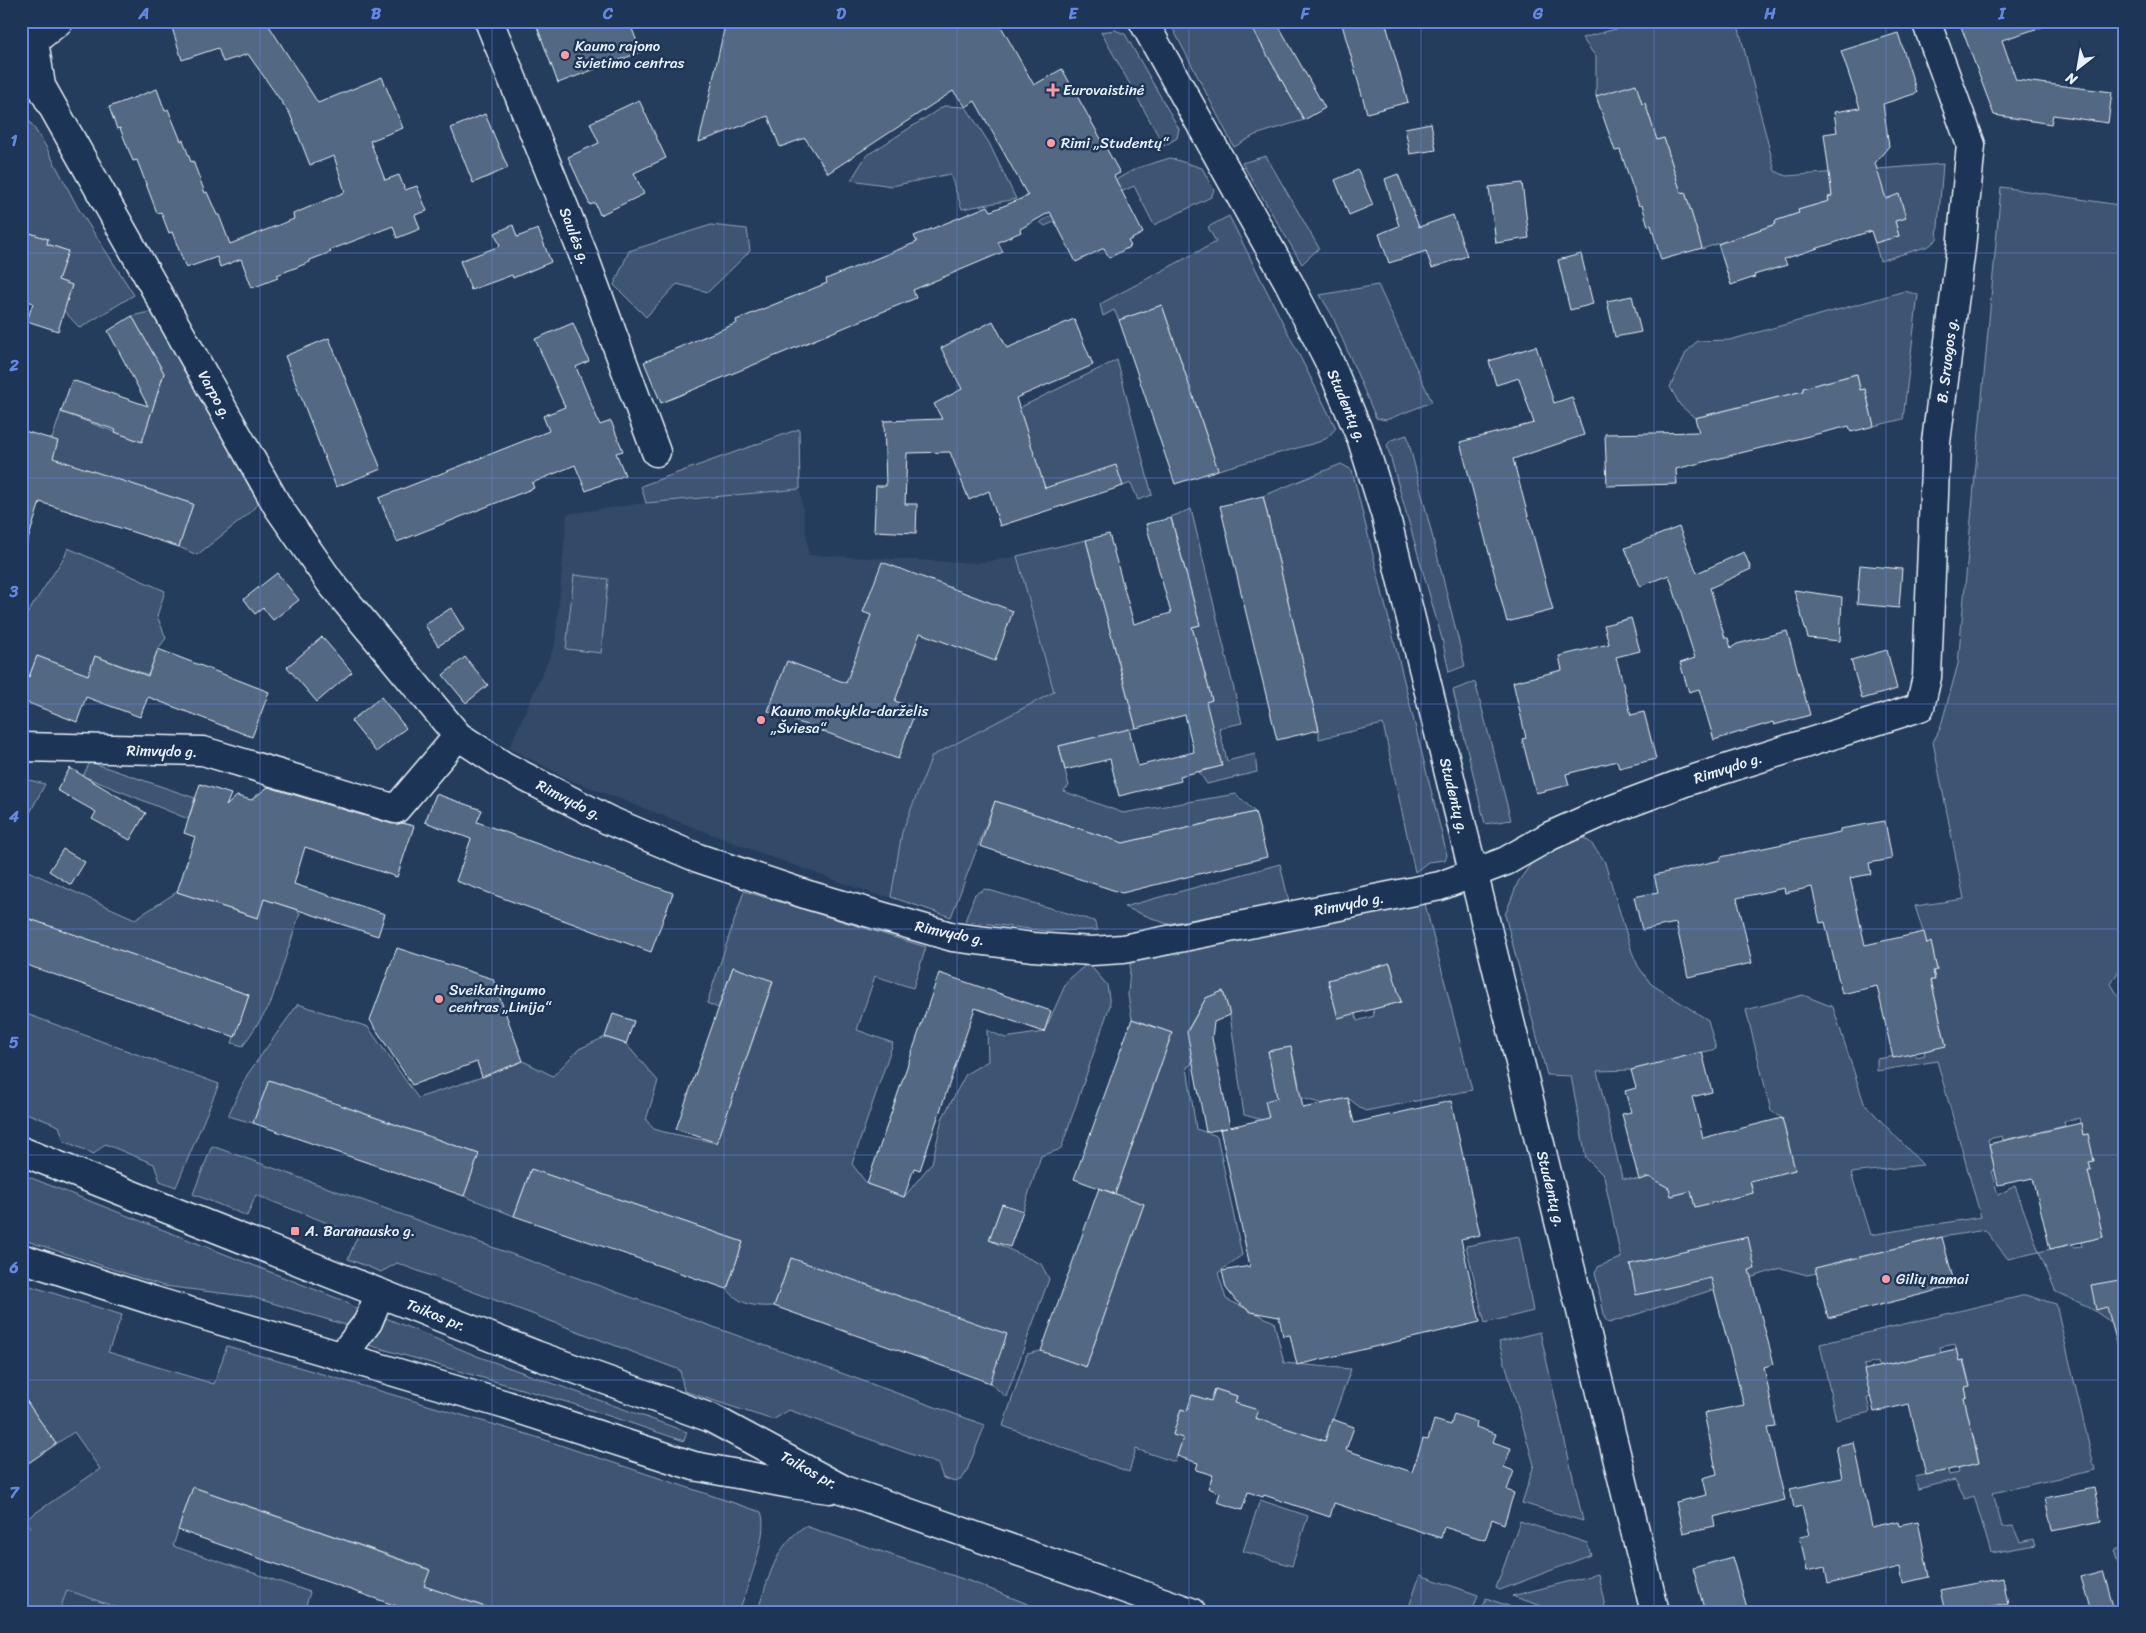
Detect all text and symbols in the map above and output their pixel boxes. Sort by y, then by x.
text: A [138,0,149,28]
text: B [371,0,382,28]
text: C [602,0,614,28]
text: D [836,0,846,28]
text: E [1069,0,1079,28]
text: F [1300,0,1311,28]
text: G [1532,0,1544,28]
text: H [1763,0,1776,28]
text: I [1998,0,2007,28]
place label: Kauno rajono švietimo centras [574,33,684,76]
north arrow [2054,42,2104,92]
marker: Kauno rajono švietimo centras [559,49,571,61]
text: N [2061,65,2083,92]
place label: Eurovaistinė [1063,77,1145,103]
marker: Eurovaistinė [1047,84,1059,96]
text: 1 [11,126,18,155]
place label: Rimi „Studentų“ [1061,130,1170,156]
marker: Rimi „Studentų“ [1045,137,1057,149]
street label: Saulės g. [552,203,598,269]
street label: B. Sruogos g. [1929,316,1965,404]
text: 2 [8,351,19,380]
street label: Varpo g. [191,365,239,425]
street label: Studentų g. [1320,365,1374,447]
text: 3 [9,577,19,606]
place label: Kauno mokykla-darželis „Šviesa“ [770,698,929,741]
marker: Kauno mokykla-darželis „Šviesa“ [755,714,767,726]
street label: Rimvydo g. [126,737,198,765]
street label: Rimvydo g. [1690,745,1766,791]
street label: Studentų g. [1432,755,1476,837]
street label: Rimvydo g. [531,772,607,828]
text: 4 [8,802,19,831]
street label: Rimvydo g. [1312,884,1386,924]
street label: Rimvydo g. [913,913,987,953]
place label: Sveikatingumo centras „Linija“ [449,977,553,1020]
marker: Sveikatingumo centras „Linija“ [433,993,445,1005]
text: 5 [9,1028,19,1057]
street label: Studentų g. [1529,1148,1573,1230]
place label: A. Baranausko g. [304,1218,415,1244]
marker: A. Baranausko g. [289,1225,301,1237]
text: 6 [8,1253,19,1282]
place label: Gilių namai [1896,1266,1970,1292]
marker: Gilių namai [1880,1273,1892,1285]
street label: Taikos pr. [402,1291,470,1339]
street label: Taikos pr. [775,1444,843,1496]
text: 7 [9,1478,20,1507]

